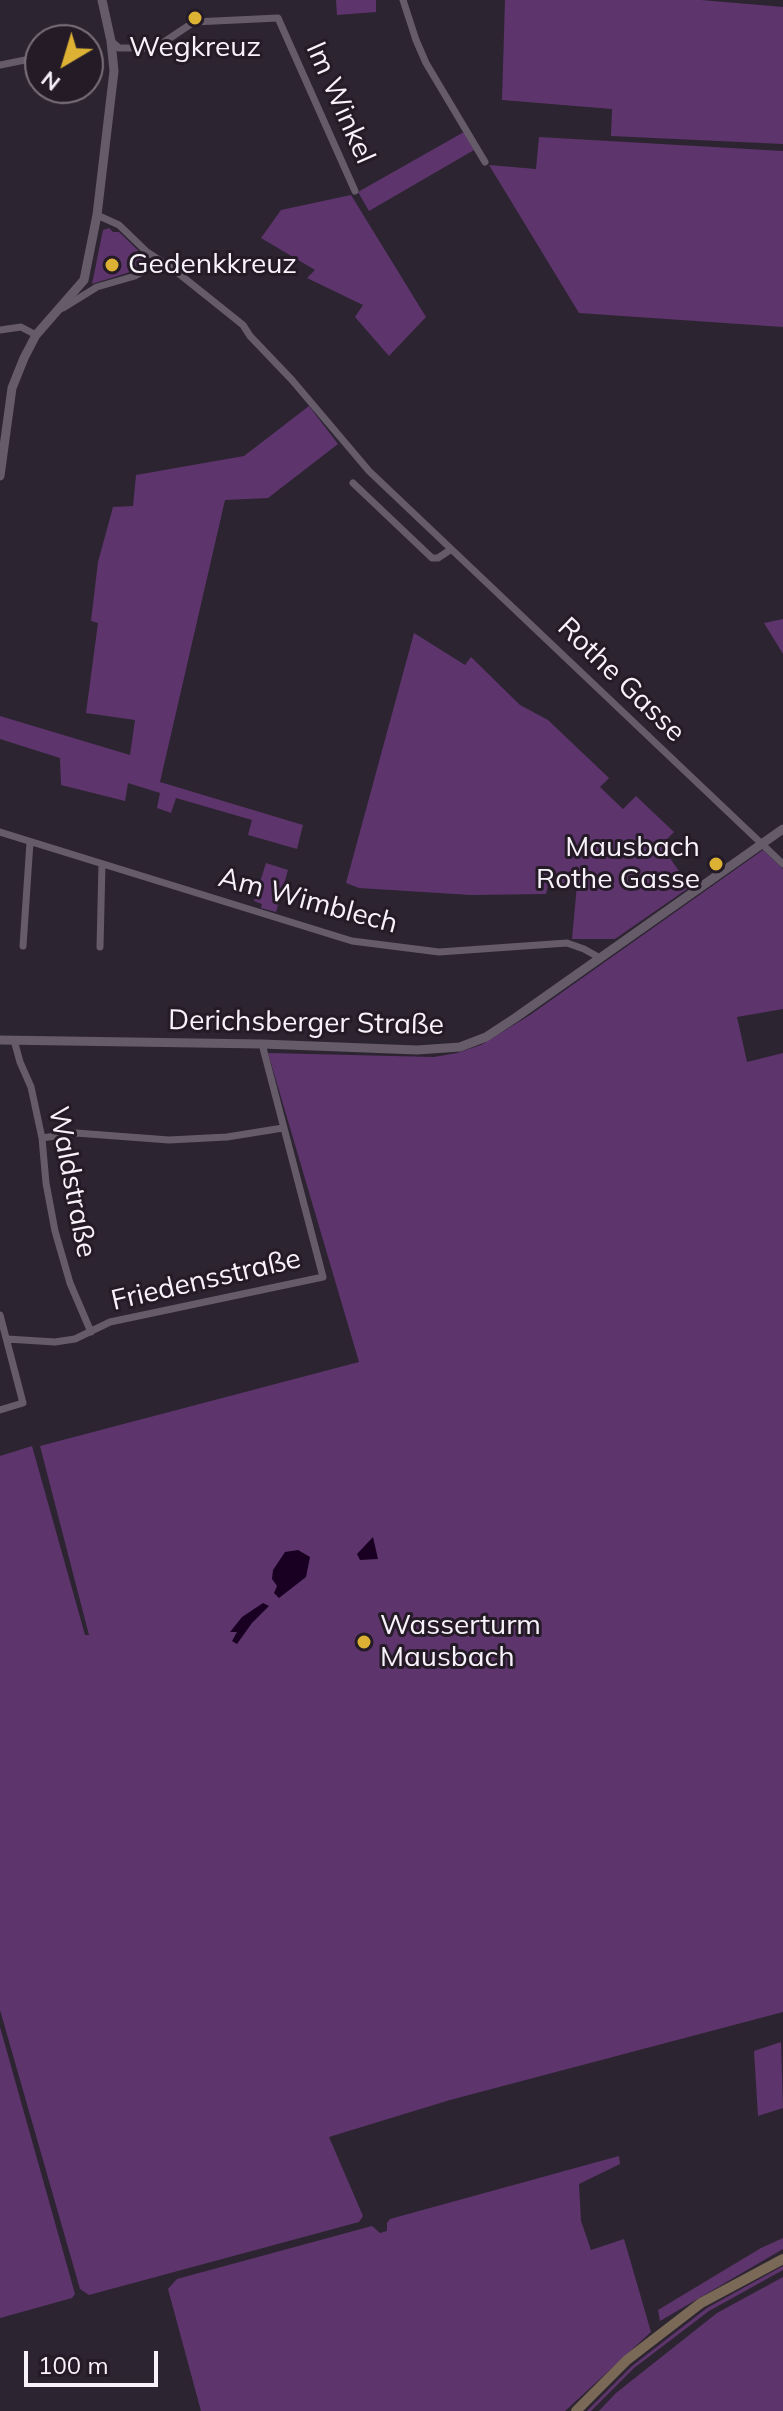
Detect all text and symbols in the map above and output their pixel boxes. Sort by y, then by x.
marker: Wegkreuz [186,9,204,27]
north arrow [24,24,104,104]
place label: Wegkreuz [129,31,261,65]
street label: Im Winkel [298,37,382,169]
text: N [35,65,66,97]
place label: Gedenkkreuz [128,248,297,282]
marker: Gedenkkreuz [103,256,121,274]
street label: Rothe Gasse [550,611,692,749]
place label: Mausbach Rothe Gasse [536,831,700,897]
marker: Mausbach Rothe Gasse [707,855,725,873]
street label: Am Wimblech [215,861,401,941]
street label: Derichsberger Straße [168,1004,444,1042]
street label: Waldstraße [41,1104,103,1260]
street label: Friedensstraße [108,1242,304,1318]
place label: Wasserturm Mausbach [380,1609,541,1675]
marker: Wasserturm Mausbach [355,1633,373,1651]
scale bar [28,2335,162,2385]
text: 100 m [38,2350,109,2380]

